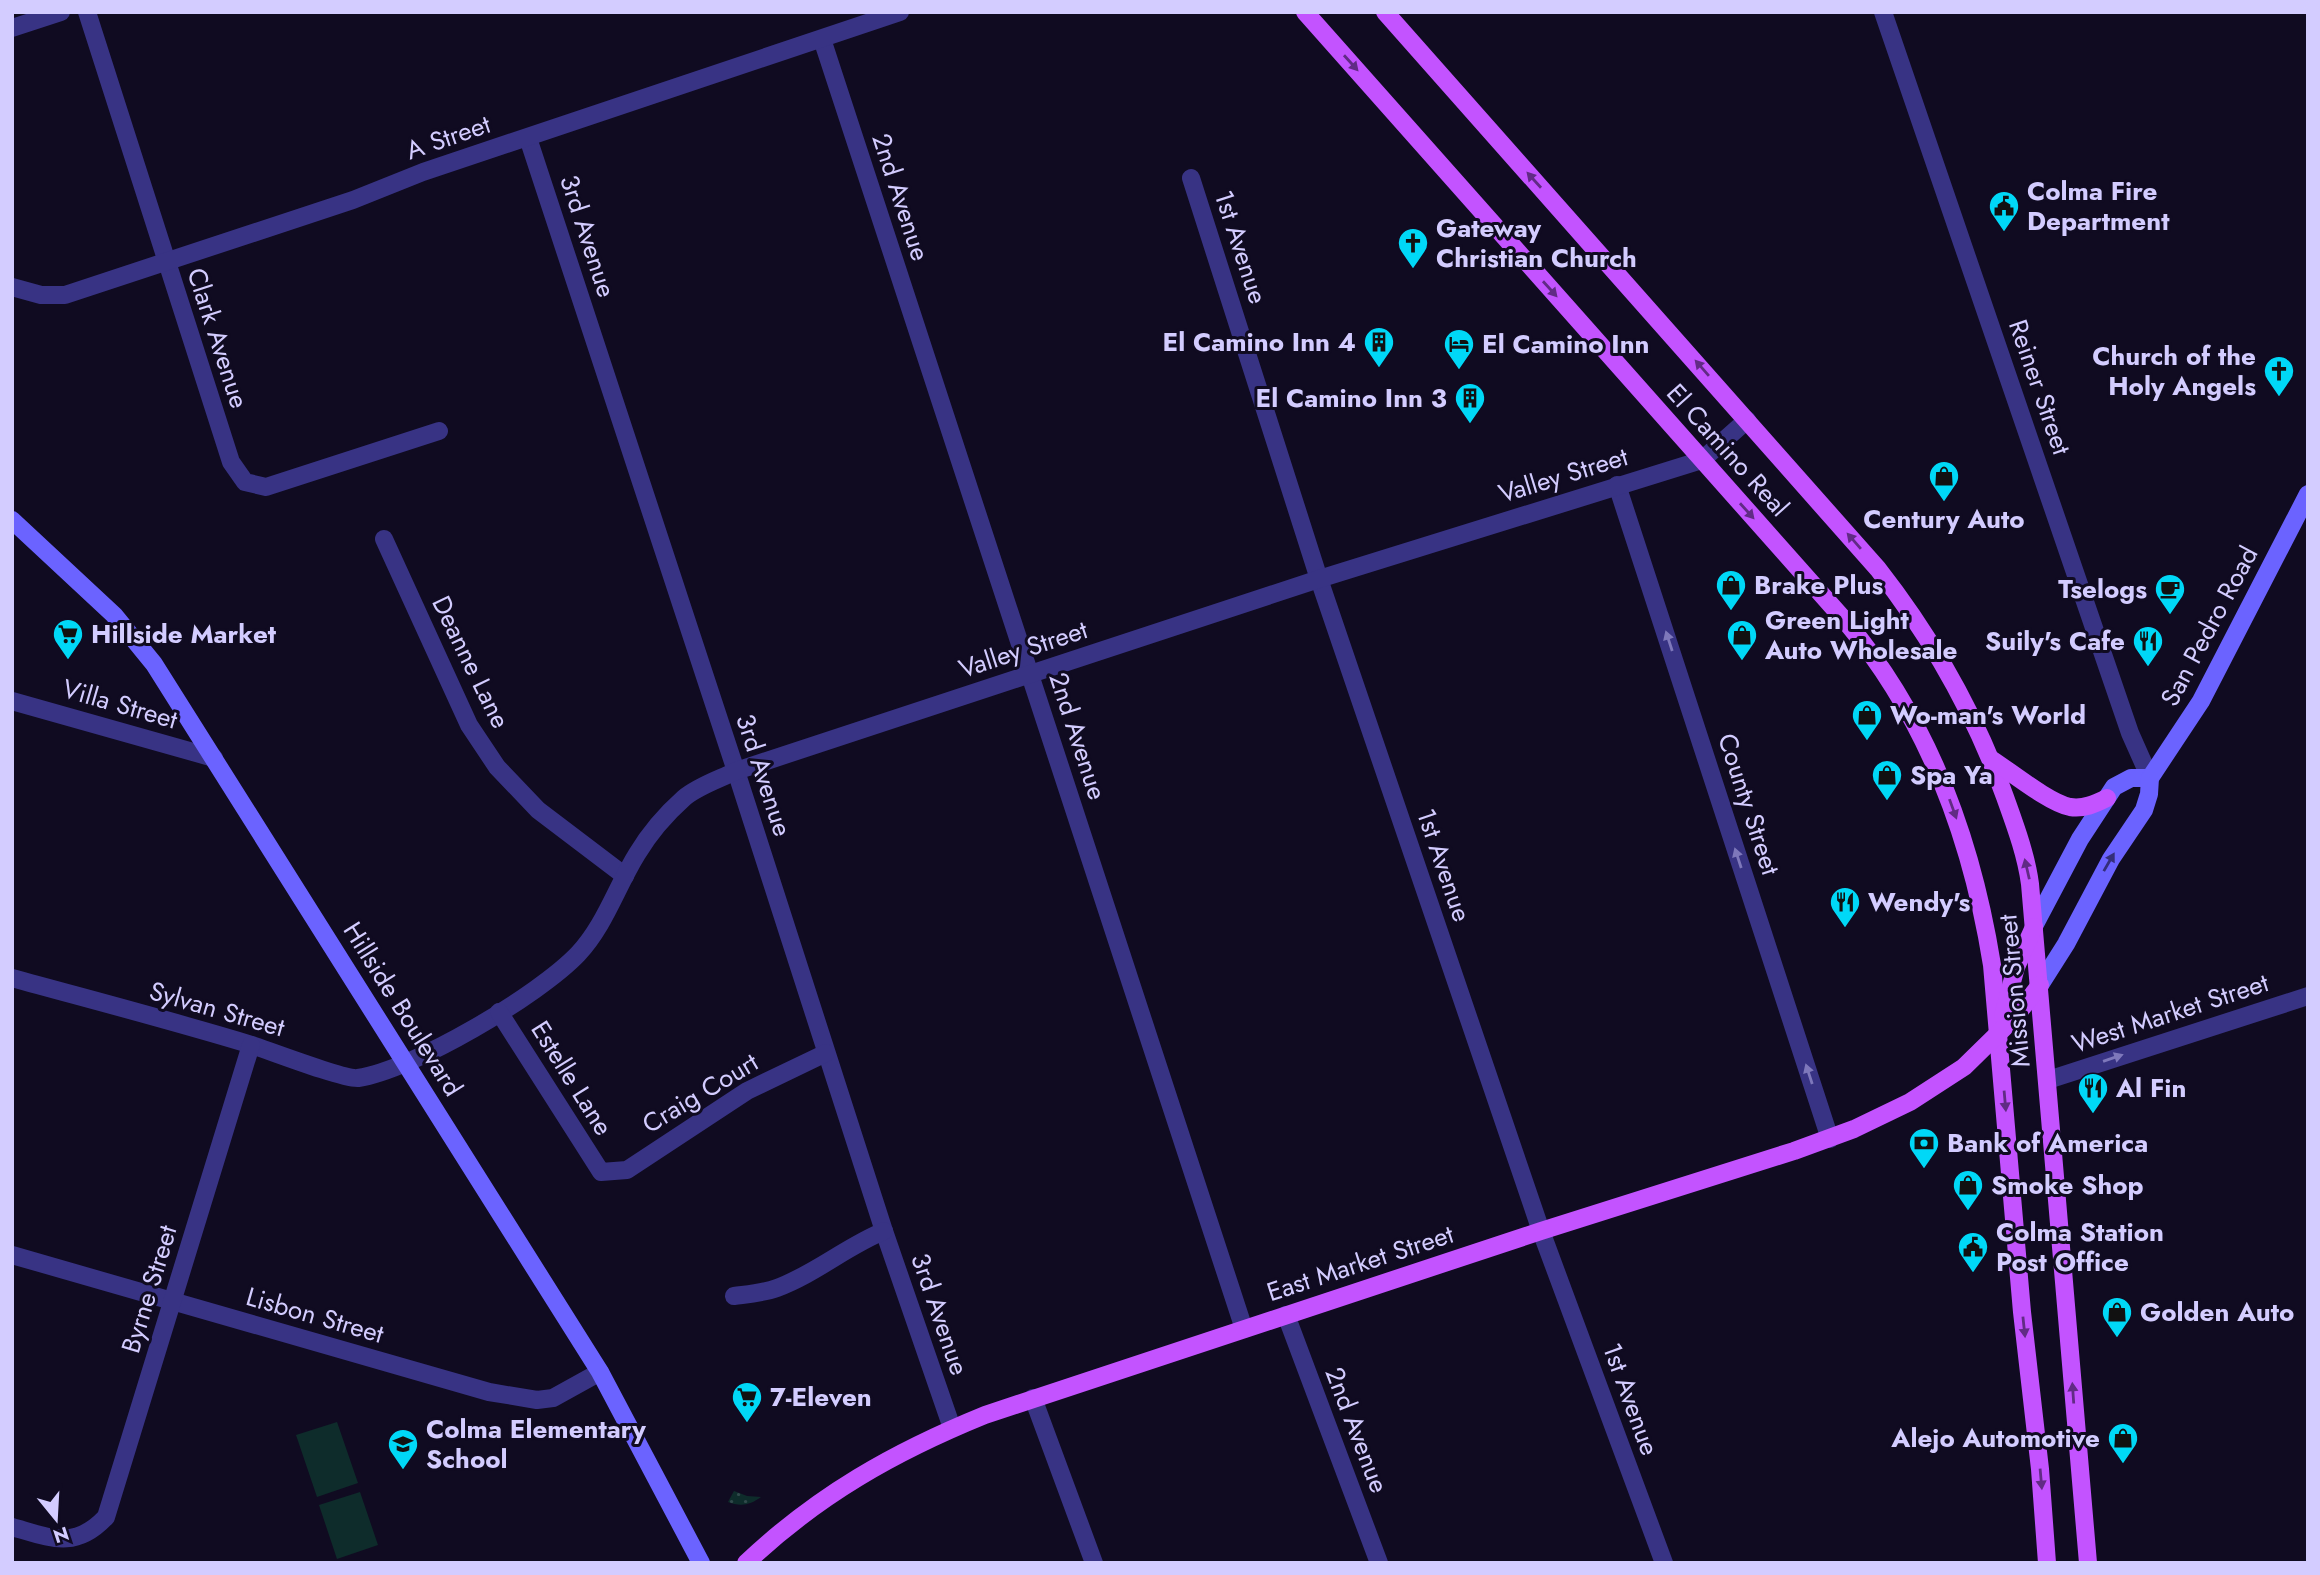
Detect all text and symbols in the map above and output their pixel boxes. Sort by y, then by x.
one-way arrow [1343,55,1358,72]
street label: A Street [401,105,496,169]
street label: 2nd Avenue [863,128,939,266]
street label: 3rd Avenue [550,170,626,302]
one-way arrow [1527,172,1543,189]
place label: Colma Fire Department [2027,172,2170,240]
street label: 1st Avenue [1205,185,1277,309]
public building icon: Colma Fire Department [1987,189,2021,233]
place label: Gateway Christian Church [1436,209,1637,277]
church icon: Gateway Christian Church [1396,226,1430,270]
street label: Clark Avenue [177,263,259,413]
one-way arrow [1542,280,1558,298]
street label: Reiner Street [1999,314,2081,460]
place label: El Camino Inn 4 [1163,323,1356,361]
building icon: El Camino Inn 4 [1362,325,1396,369]
place label: El Camino Inn [1482,325,1650,363]
hotel icon: El Camino Inn [1442,327,1476,371]
place label: Church of the Holy Angels [2092,337,2256,405]
church icon: Church of the Holy Angels [2262,354,2296,398]
one-way arrow [1694,360,1710,377]
street label: El Camino Real [1658,375,1798,525]
place label: El Camino Inn 3 [1256,379,1447,417]
building icon: El Camino Inn 3 [1453,381,1487,425]
street label: Valley Street [1494,437,1633,513]
shop icon: Century Auto [1927,459,1961,503]
place label: Century Auto [1863,500,2025,538]
one-way arrow [1739,502,1754,519]
one-way arrow [1847,532,1862,549]
street label: San Pedro Road [2151,539,2267,713]
place label: Brake Plus [1754,566,1883,604]
shop icon: Brake Plus [1714,568,1748,612]
place label: Tselogs [2058,570,2147,608]
cafe icon: Tselogs [2153,572,2187,616]
street label: Deanne Lane [423,589,519,735]
place label: Green Light Auto Wholesale [1764,601,1958,669]
street label: Valley Street [954,610,1093,688]
place label: Hillside Market [91,615,277,653]
supermarket icon: Hillside Market [51,617,85,661]
shop icon: Green Light Auto Wholesale [1725,618,1759,662]
place label: Suily's Cafe [1985,622,2125,660]
restaurant icon: Suily's Cafe [2131,624,2165,668]
one-way arrow [1663,631,1673,652]
street label: 2nd Avenue [1040,667,1116,805]
street label: Villa Street [58,669,183,739]
place label: Wo-man's World [1890,696,2086,734]
shop icon: Wo-man's World [1850,698,1884,742]
street label: 3rd Avenue [726,709,802,841]
street label: County Street [1708,728,1790,880]
place label: Spa Ya [1910,756,1993,794]
shop icon: Spa Ya [1870,758,1904,802]
one-way arrow [1948,799,1959,820]
street label: 1st Avenue [1407,803,1481,927]
one-way arrow [1732,847,1743,868]
one-way arrow [2103,852,2115,872]
one-way arrow [2021,858,2032,880]
place label: Wendy's [1868,883,1970,921]
restaurant icon: Wendy's [1828,885,1862,929]
street label: Mission Street [1988,912,2040,1069]
street label: Hillside Boulevard [334,914,472,1104]
street label: West Market Street [2067,963,2274,1063]
street label: Sylvan Street [145,972,290,1047]
street label: Estelle Lane [522,1013,622,1143]
street label: Craig Court [635,1043,766,1143]
one-way arrow [2102,1052,2123,1063]
one-way arrow [1803,1063,1814,1084]
place label: Al Fin [2115,1069,2186,1107]
restaurant icon: Al Fin [2076,1071,2110,1115]
one-way arrow [2000,1090,2011,1112]
place label: Bank of America [1947,1124,2148,1162]
bank icon: Bank of America [1907,1126,1941,1170]
place label: Smoke Shop [1991,1166,2144,1204]
shop icon: Smoke Shop [1951,1168,1985,1212]
place label: Colma Station Post Office [1996,1213,2164,1281]
street label: East Market Street [1262,1215,1459,1311]
street label: Byrne Street [112,1220,187,1358]
public building icon: Colma Station Post Office [1956,1230,1990,1274]
street label: 3rd Avenue [901,1248,979,1380]
street label: Lisbon Street [242,1277,389,1353]
place label: Golden Auto [2140,1293,2294,1331]
shop icon: Golden Auto [2100,1295,2134,1339]
one-way arrow [2019,1317,2030,1339]
street label: 1st Avenue [1593,1337,1669,1461]
street label: 2nd Avenue [1316,1362,1398,1498]
place label: 7-Eleven [770,1378,872,1416]
supermarket icon: 7-Eleven [730,1380,764,1424]
one-way arrow [2067,1382,2078,1404]
place label: Colma Elementary School [426,1410,646,1478]
place label: Alejo Automotive [1890,1419,2100,1457]
shop icon: Alejo Automotive [2106,1421,2140,1465]
school or university icon: Colma Elementary School [386,1427,420,1471]
one-way arrow [2036,1468,2047,1490]
north arrow [21,1484,91,1554]
text: N [50,1520,72,1550]

